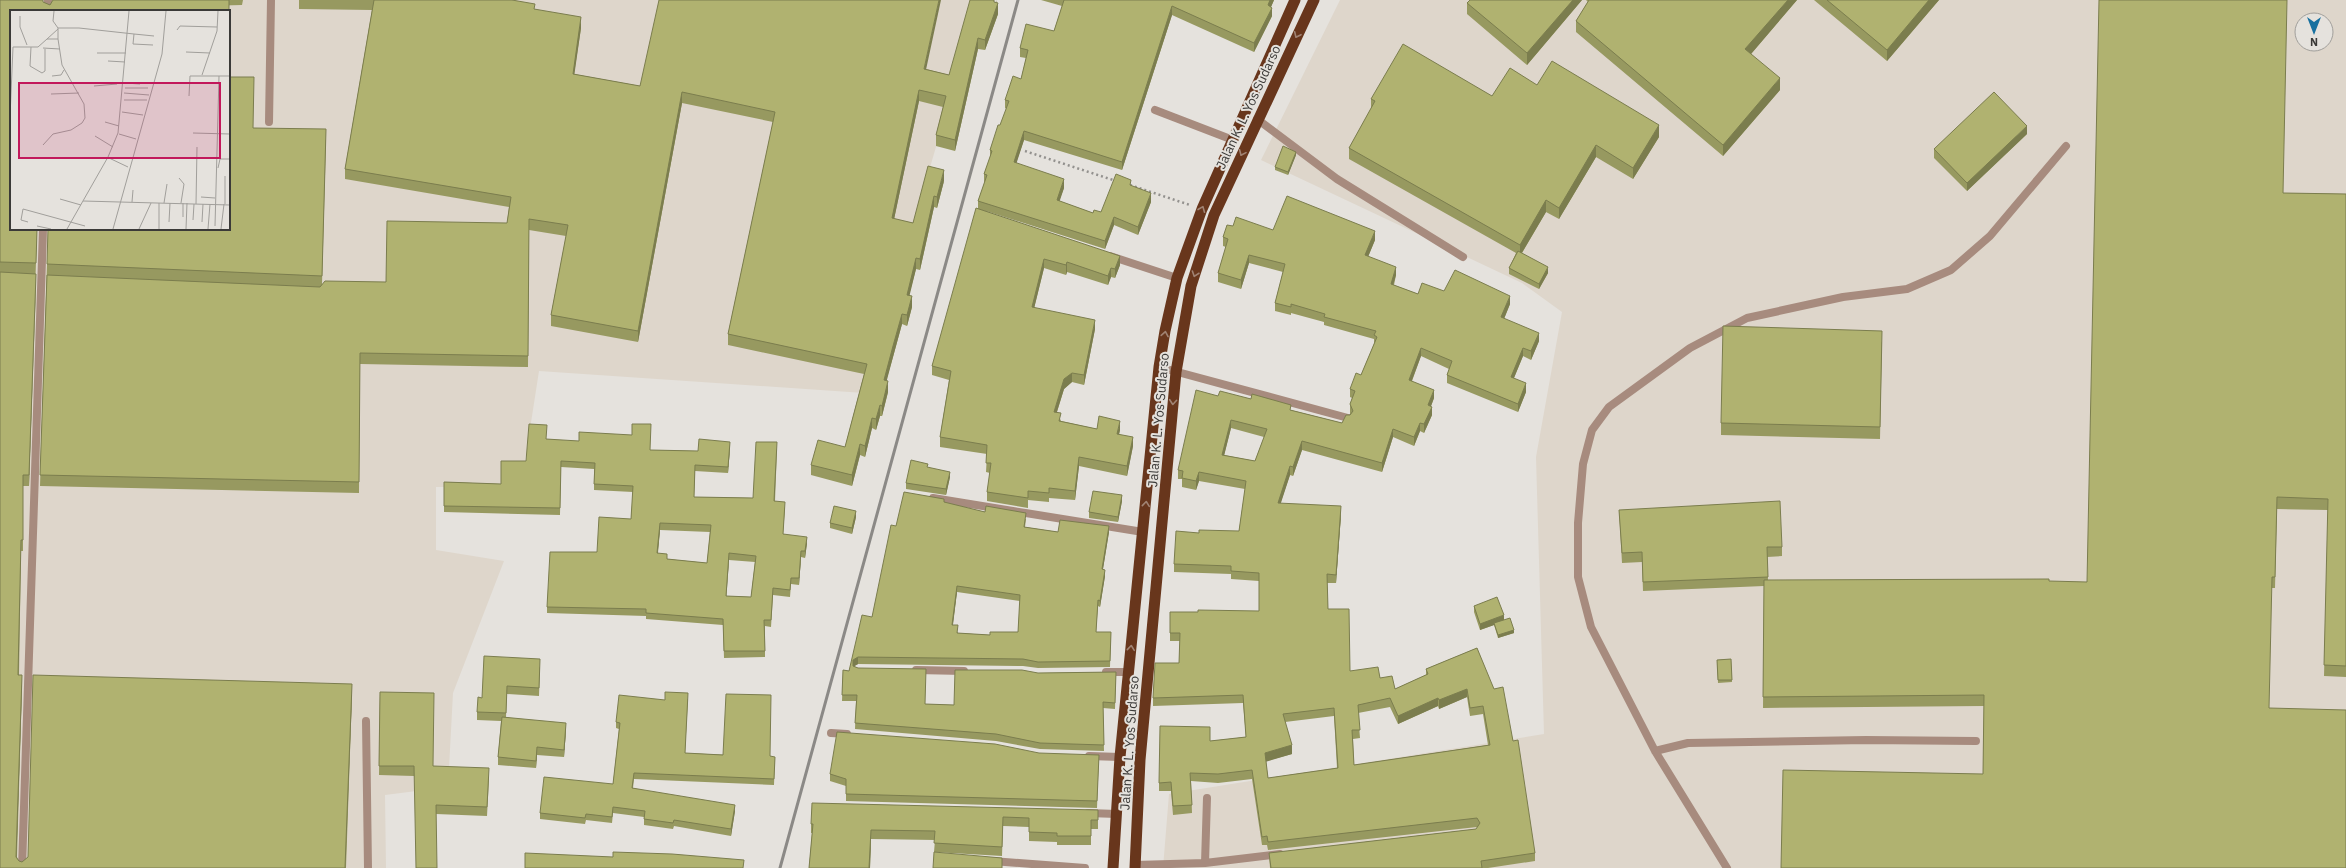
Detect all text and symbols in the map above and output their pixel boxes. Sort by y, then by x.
inset map [10,10,230,230]
north arrow [2294,12,2334,52]
one-way arrow [1294,31,1302,38]
text: N [2310,35,2318,49]
street label: Jalan K. L. Yos Sudarso [1212,43,1285,172]
one-way arrow [1239,149,1247,157]
one-way arrow [1198,206,1206,213]
one-way arrow [1191,270,1200,277]
one-way arrow [1160,331,1169,337]
street label: Jalan K. L. Yos Sudarso [1144,352,1173,488]
one-way arrow [1169,399,1178,405]
one-way arrow [1141,501,1150,508]
one-way arrow [1126,645,1135,651]
street label: Jalan K. L. Yos Sudarso [1116,675,1143,811]

